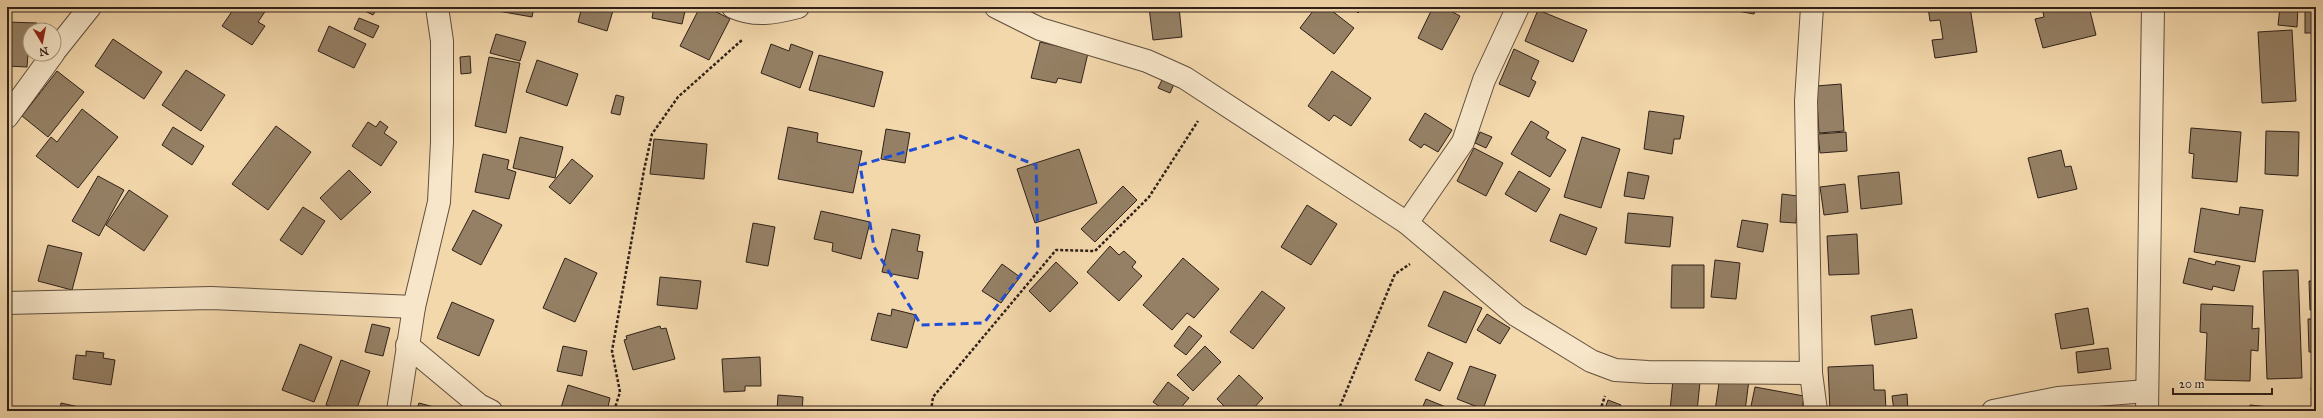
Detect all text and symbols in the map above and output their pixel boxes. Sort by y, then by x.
north arrow [22,22,62,62]
text: N [37,44,49,59]
scale bar [2173,370,2272,396]
text: 20 m [2179,377,2205,391]

